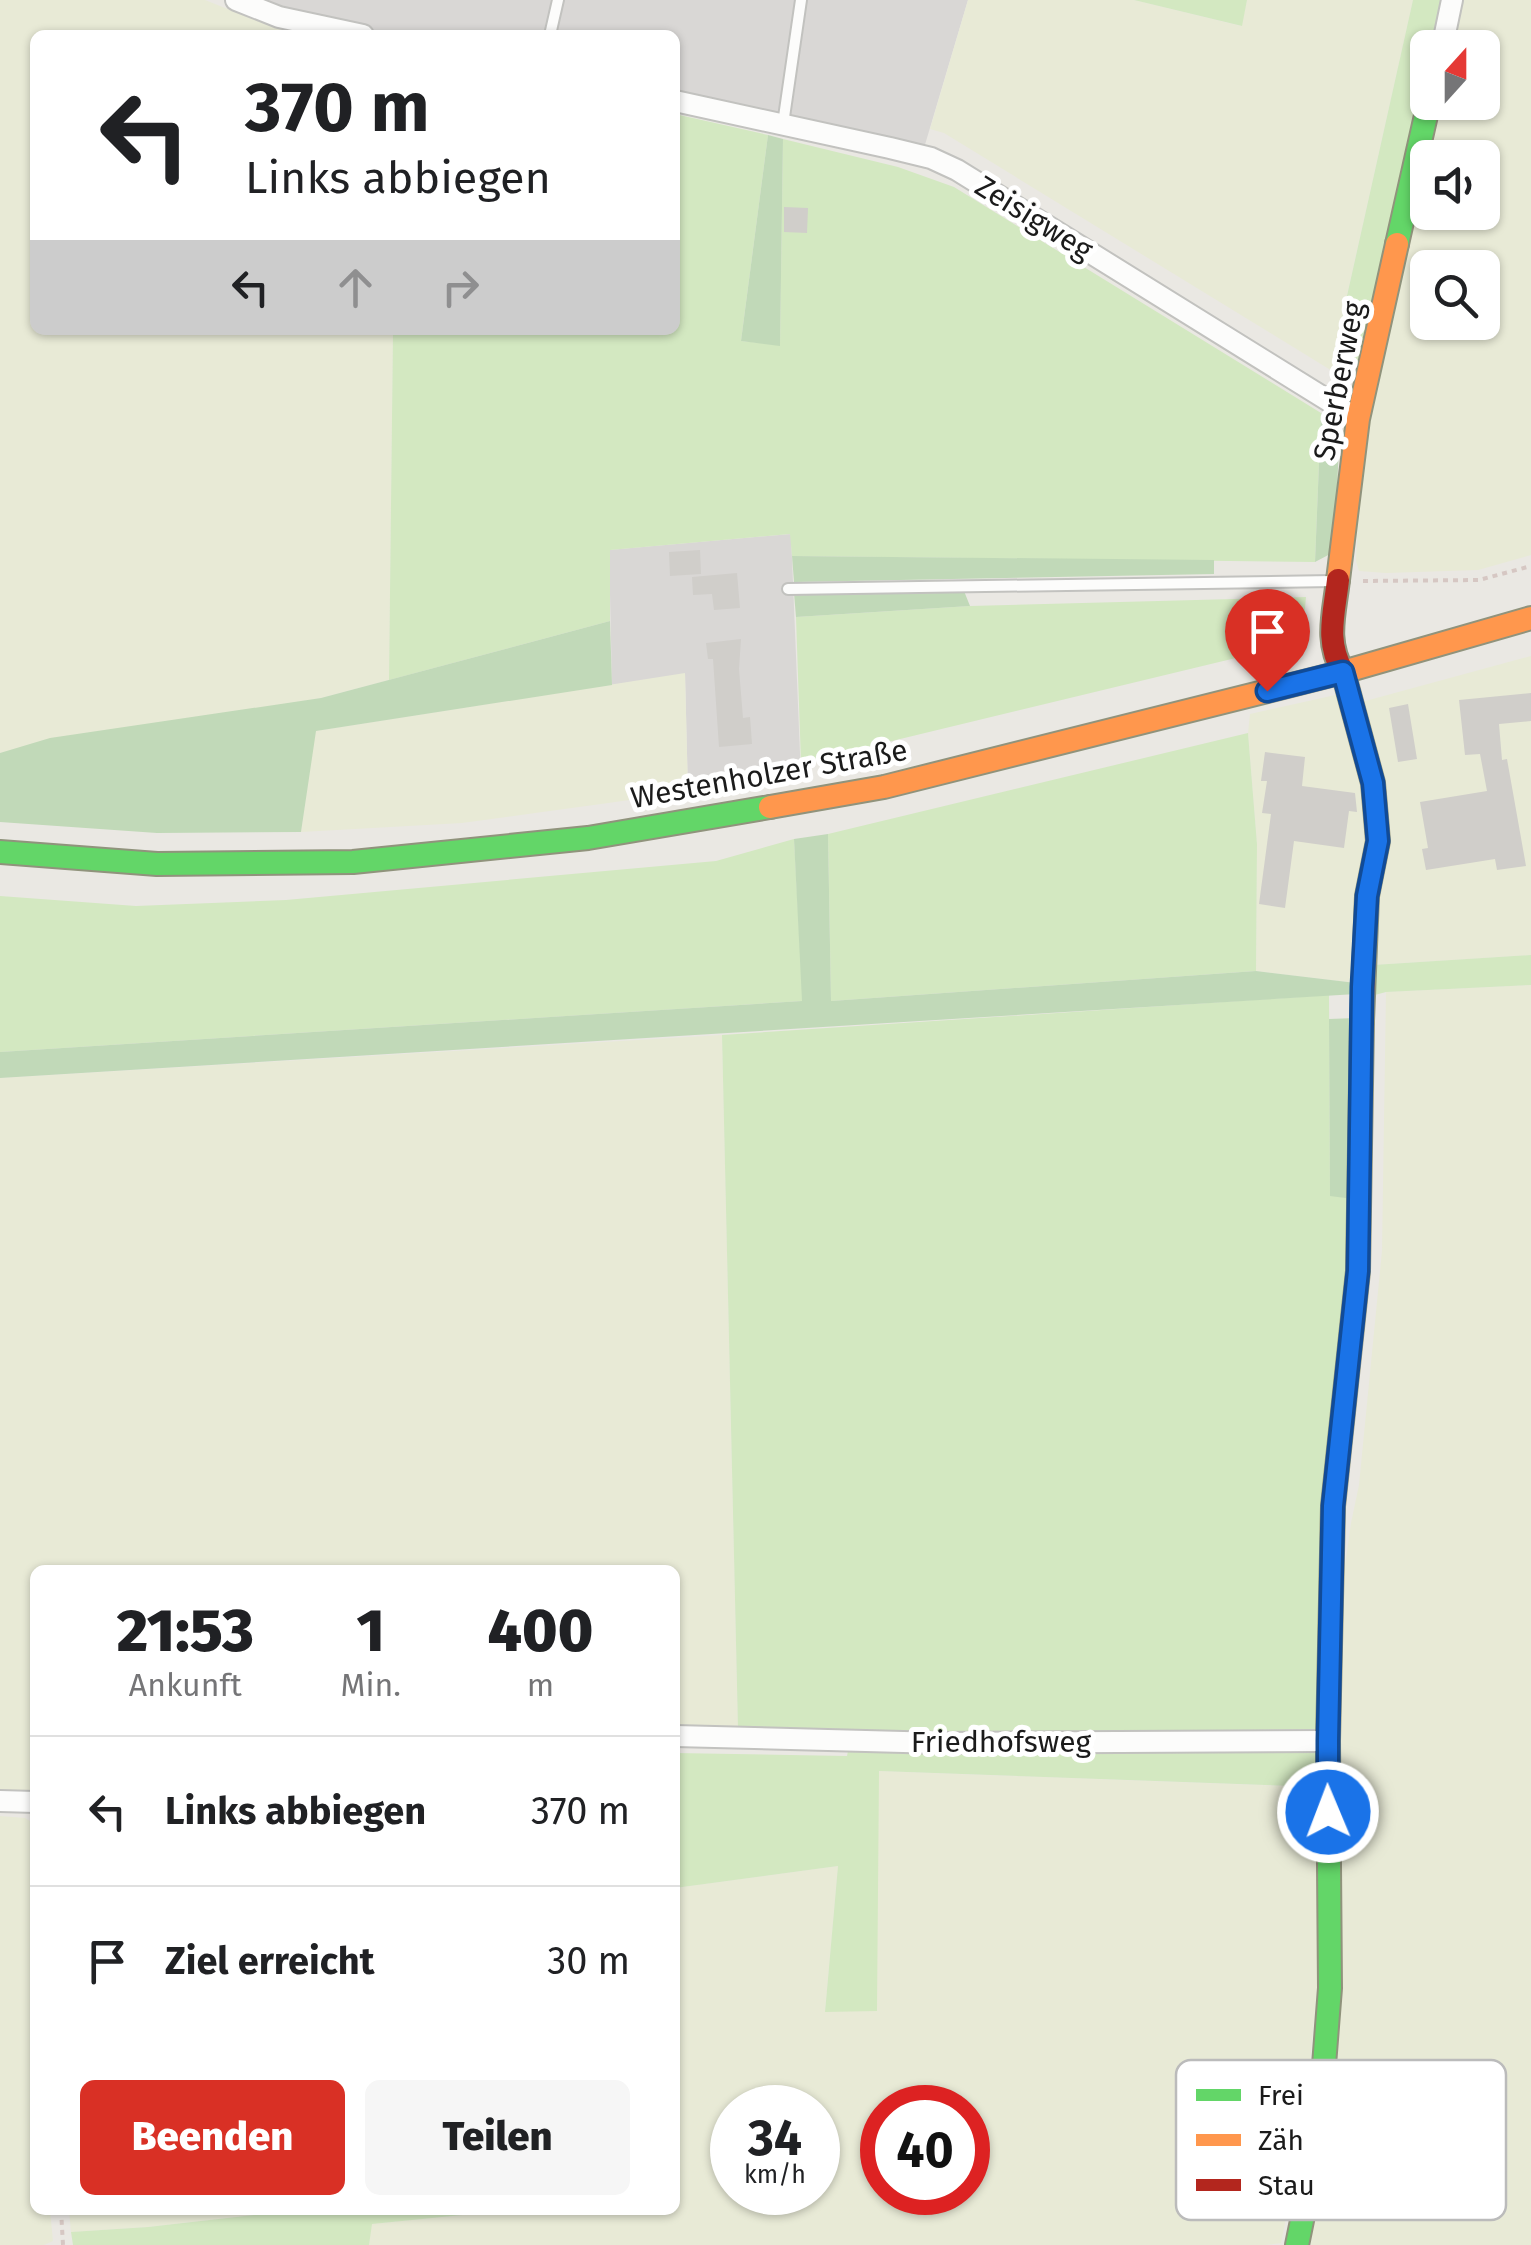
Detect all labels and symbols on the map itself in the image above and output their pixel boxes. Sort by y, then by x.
north arrow [1410,30,1500,120]
street label: Zeisigweg [969,168,1100,268]
street label: Sperberweg [1306,298,1372,464]
pin [1225,589,1310,692]
street label: Westenholzer Straße [628,732,910,816]
street label: Friedhofsweg [911,1724,1092,1760]
position arrow [1276,1760,1380,1864]
legend [1176,2060,1506,2220]
text: Frei [1258,2079,1304,2112]
speed limit sign: 40 [860,2085,990,2215]
text: Zäh [1258,2124,1304,2157]
text: Stau [1258,2169,1315,2202]

